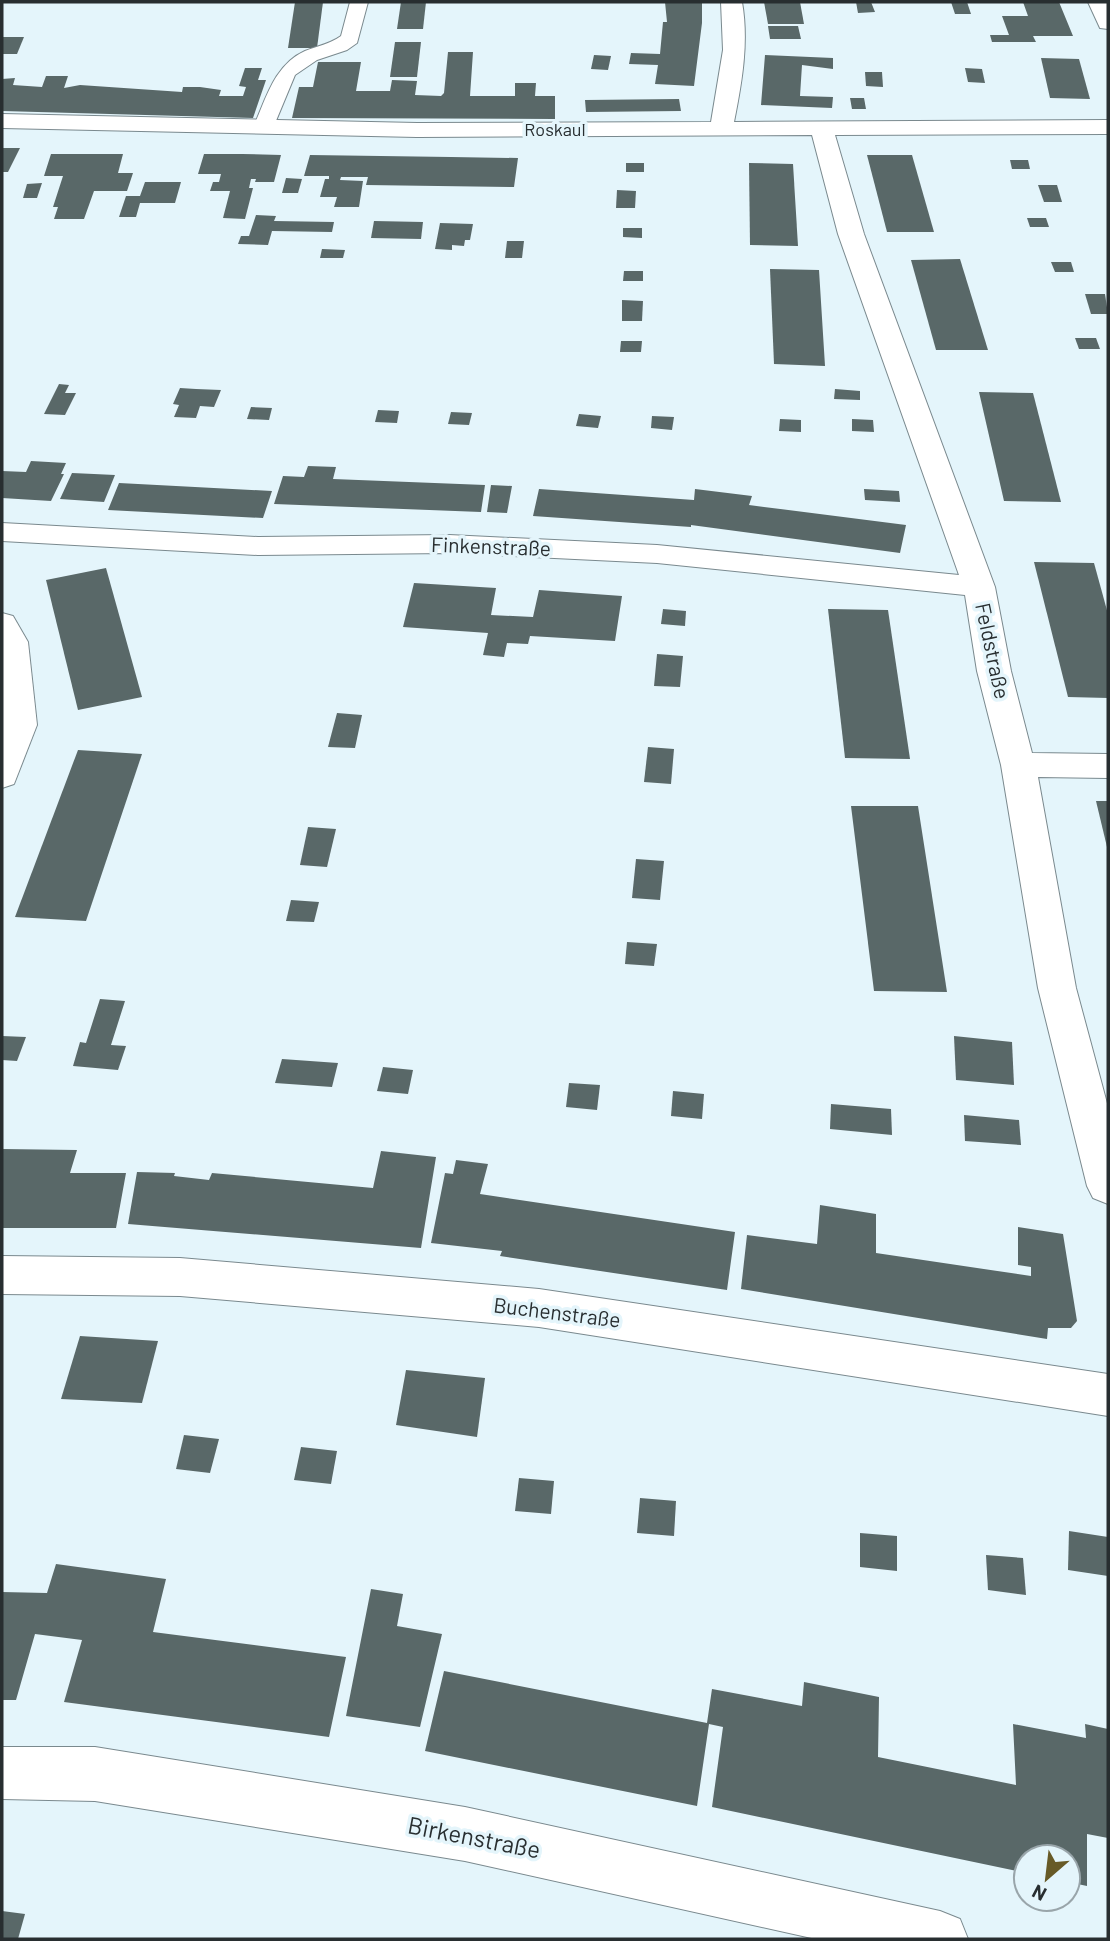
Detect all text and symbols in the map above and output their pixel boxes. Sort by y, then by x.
street label: Roskaul [524,118,586,140]
street label: Finkenstraße [431,531,552,560]
street label: Feldstraße [971,600,1016,701]
street label: Buchenstraße [492,1291,622,1332]
street label: Birkenstraße [405,1809,543,1864]
north arrow [1012,1843,1082,1913]
text: N [1028,1880,1050,1907]

